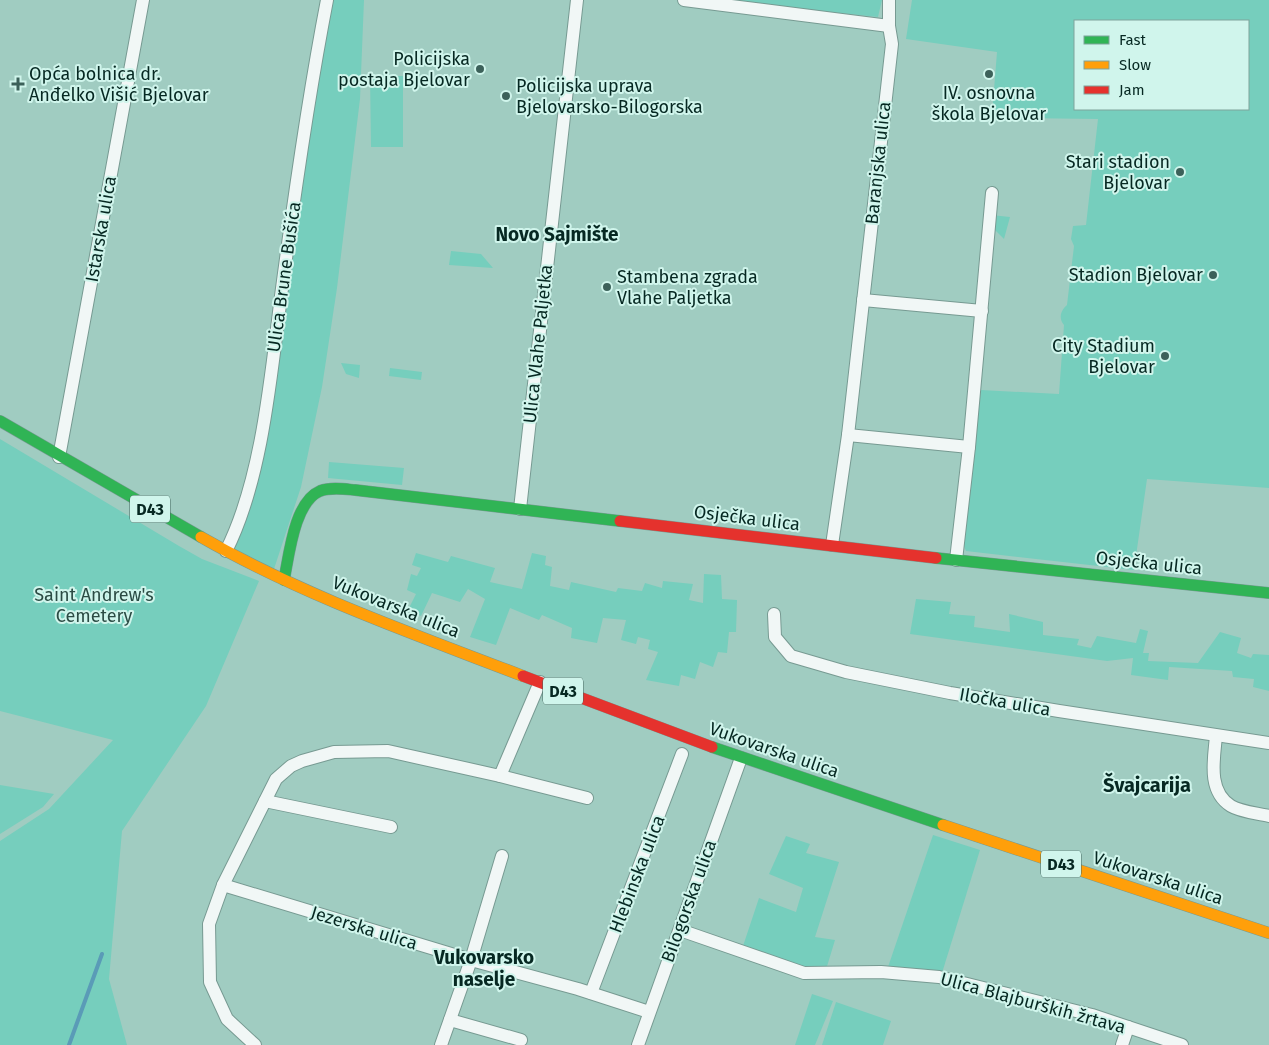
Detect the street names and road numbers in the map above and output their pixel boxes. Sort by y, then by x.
street label: Baranjska ulica [861,100,895,226]
street label: Istarska ulica [81,174,121,284]
street label: Ulica Brune Bušića [263,200,305,354]
street label: Ulica Vlahe Paljetka [519,263,557,425]
road number: D43 [130,496,170,522]
street label: Osječka ulica [693,501,801,535]
street label: Osječka ulica [1095,546,1203,580]
street label: Vukovarska ulica [329,571,463,643]
road number: D43 [543,678,583,704]
street label: Iločka ulica [958,683,1052,721]
street label: Vukovarska ulica [706,718,842,782]
street label: Hlebinska ulica [604,812,670,936]
street label: Bilogorska ulica [657,837,721,965]
street label: Vukovarska ulica [1090,847,1226,909]
road number: D43 [1041,851,1081,878]
street label: Jezerska ulica [308,901,420,955]
street label: Ulica Blajburških žrtava [938,968,1128,1038]

